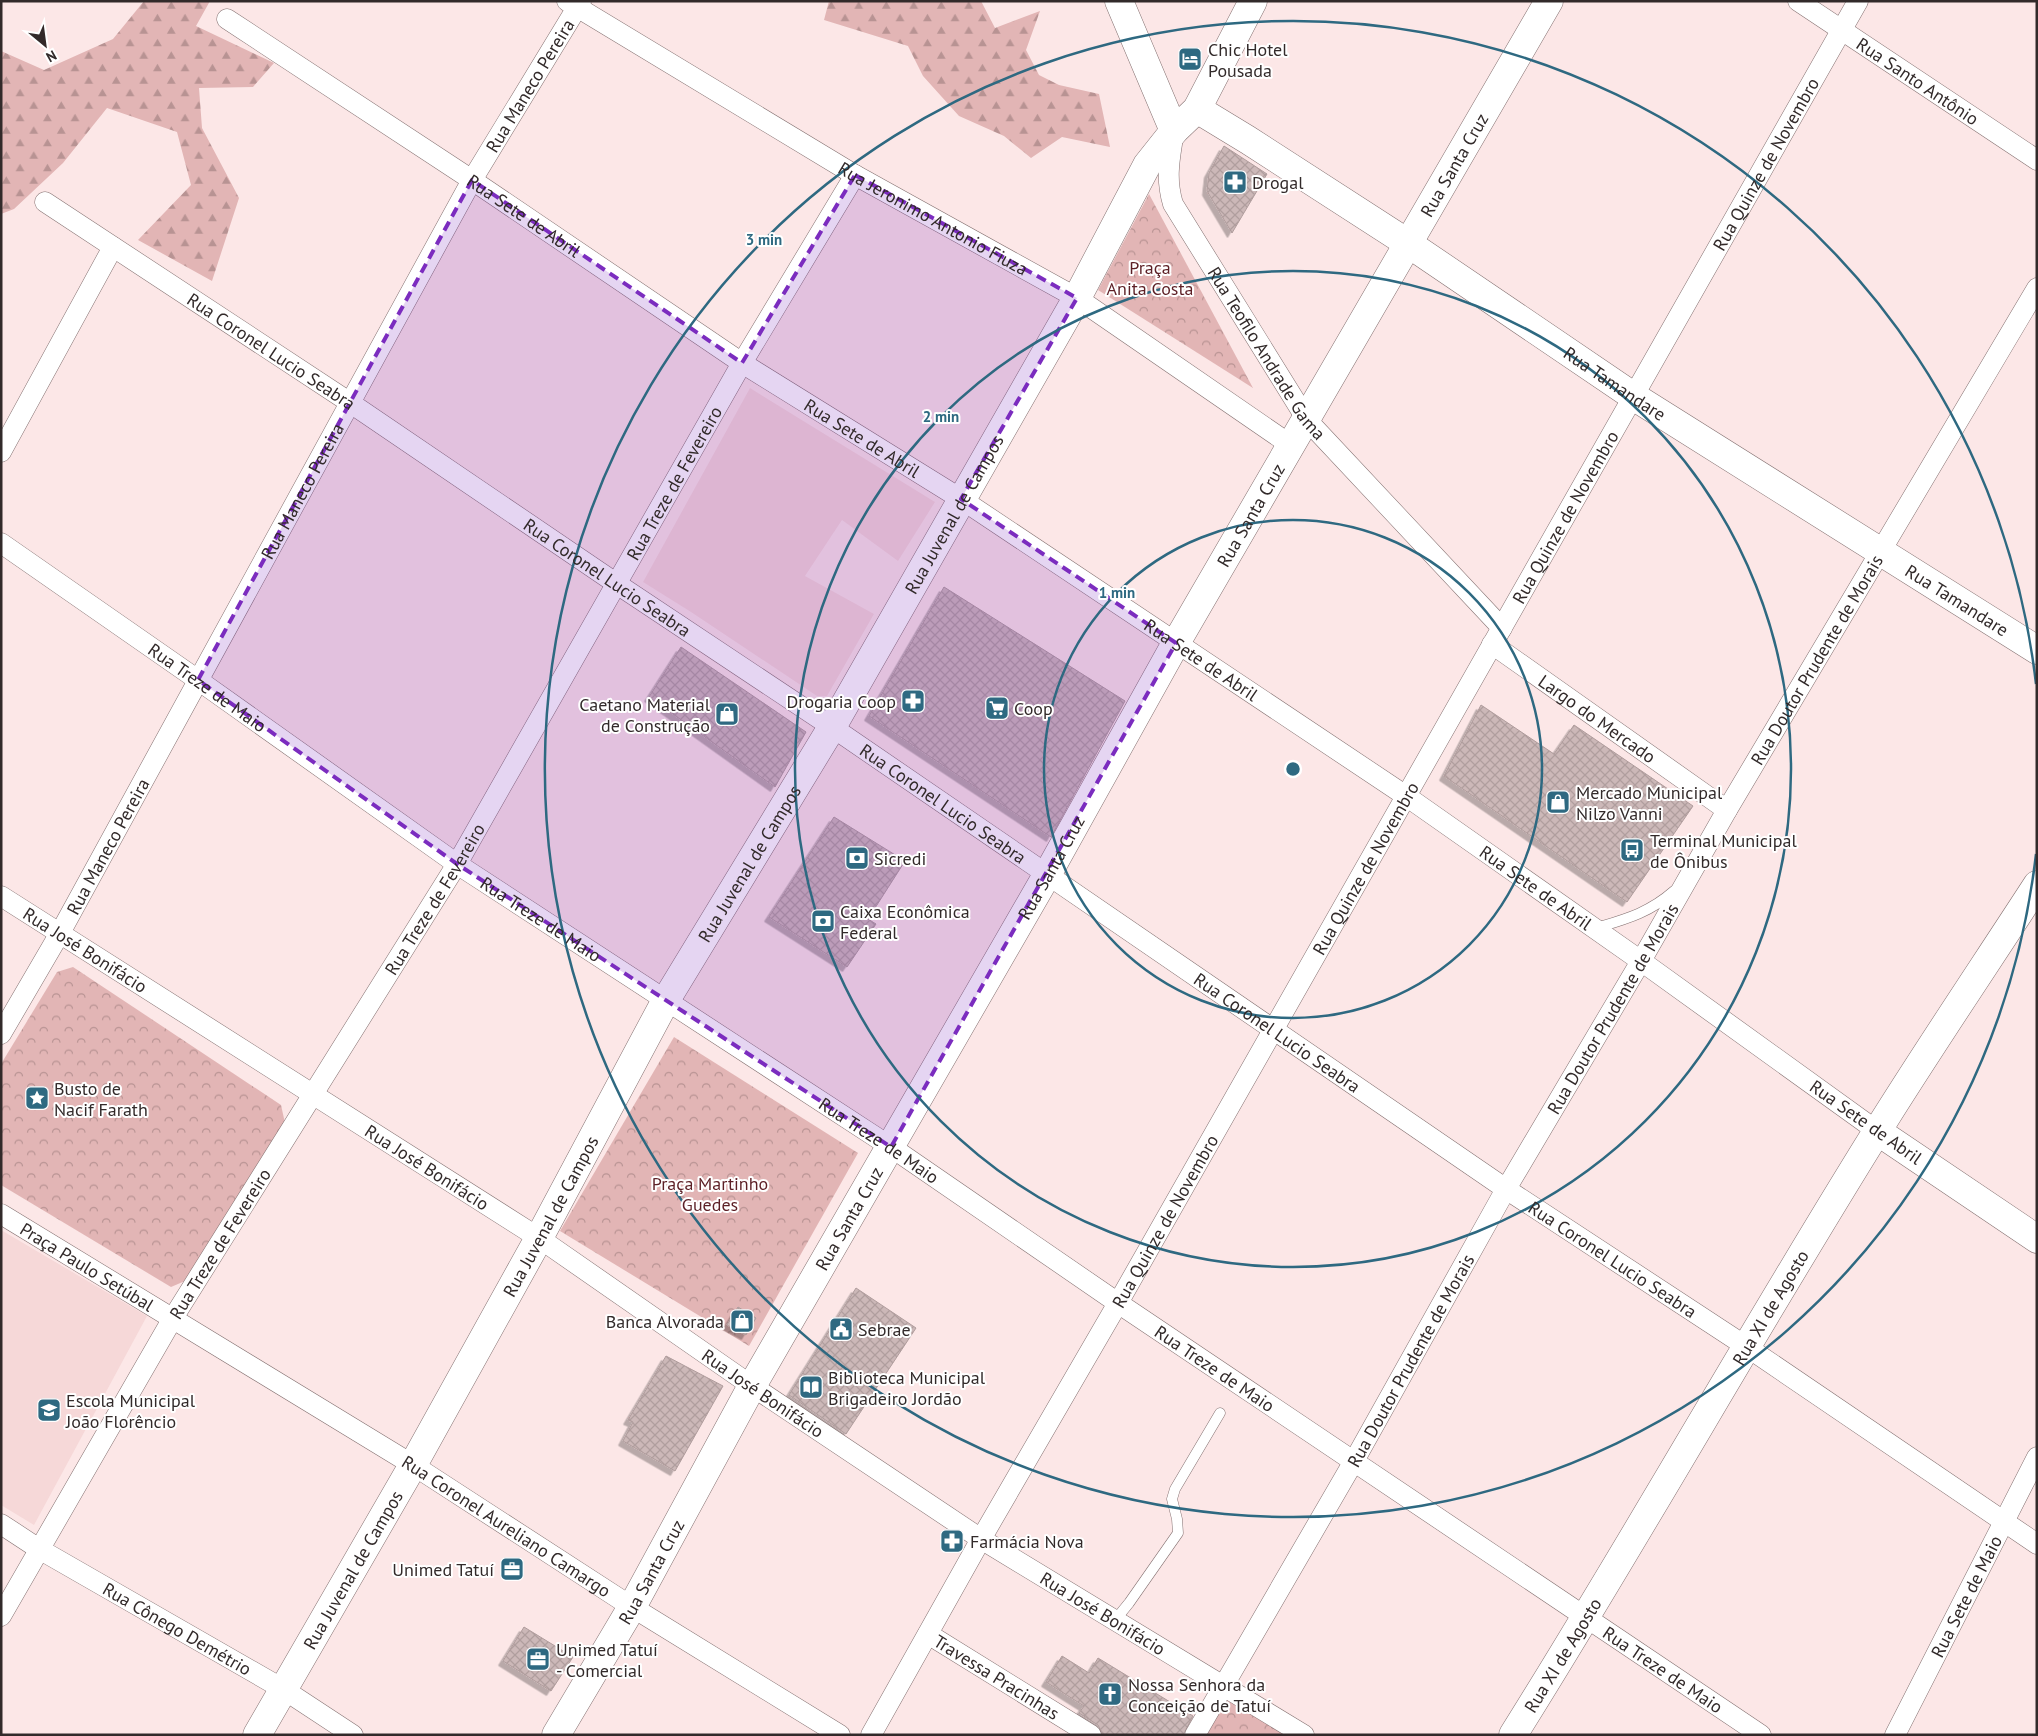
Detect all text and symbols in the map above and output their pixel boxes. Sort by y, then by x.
street label: Rua Maneco Pereira [480,15,579,156]
north arrow [20,20,70,70]
street label: Rua Santo Antônio [1852,32,1984,130]
place label: Chic Hotel Pousada [1208,38,1288,82]
text: N [43,46,60,66]
hotel icon: Chic Hotel Pousada [1177,46,1203,72]
street label: Rua Quinze de Novembro [1707,73,1824,254]
street label: Rua Santa Cruz [1415,109,1493,221]
street label: Rua Jeronimo Antonio Fiuza [834,156,1032,280]
street label: Rua Sete de Abril [463,169,586,262]
pharmacy icon: Drogal [1222,169,1248,195]
place label: Drogal [1252,171,1304,194]
text: 3 min [746,230,782,249]
park label: Praça Anita Costa [1107,256,1193,300]
street label: Rua Teofilo Andrade Gama [1203,262,1331,444]
street label: Rua Coronel Lucio Seabra [183,287,360,415]
street label: Rua Tamandare [1560,341,1670,425]
street label: Rua Sete de Abril [800,393,925,483]
street label: Rua Treze de Fevereiro [621,402,727,564]
text: 2 min [923,407,959,426]
street label: Rua Maneco Pereira [255,419,348,563]
street label: Rua Quinze de Novembro [1507,426,1623,607]
street label: Rua Juvenal de Campos [899,430,1008,598]
street label: Rua Santa Cruz [1211,459,1290,571]
street label: Rua Coronel Lucio Seabra [519,513,695,641]
street label: Rua Doutor Prudente de Morais [1745,550,1888,769]
street label: Rua Tamandare [1901,559,2013,641]
text: 1 min [1099,583,1135,602]
street label: Rua Sete de Abril [1140,613,1263,706]
street label: Rua Treze de Maio [144,638,271,737]
street label: Largo do Mercado [1534,669,1660,768]
pharmacy icon: Drogaria Coop [900,688,926,714]
place label: Drogaria Coop [787,690,896,713]
place label: Caetano Material de Construção [579,693,711,737]
supermarket icon: Coop [984,695,1010,721]
place label: Coop [1014,697,1053,720]
shop icon: Caetano Material de Construção [714,701,740,727]
street label: Rua Coronel Lucio Seabra [856,738,1031,868]
centre of rings [1284,760,1302,778]
street label: Rua Maneco Pereira [61,774,154,918]
street label: Rua Quinze de Novembro [1307,777,1424,959]
street label: Rua Juvenal de Campos [693,781,806,946]
place label: Mercado Municipal Nilzo Vanni [1576,781,1723,825]
shop icon: Mercado Municipal Nilzo Vanni [1545,789,1571,815]
street label: Rua Santa Cruz [1012,811,1089,924]
street label: Rua Treze de Fevereiro [379,819,489,979]
place label: Terminal Municipal de Ônibus [1650,829,1797,873]
bus stop icon: Terminal Municipal de Ônibus [1619,837,1645,863]
street label: Rua Sete de Abril [1475,840,1597,935]
bank icon: Sicredi [844,845,870,871]
place label: Sicredi [874,847,926,870]
street label: Rua Treze de Maio [476,871,606,967]
street label: Rua Doutor Prudente de Morais [1542,899,1683,1118]
place label: Caixa Econômica Federal [840,900,970,944]
street label: Rua José Bonifácio [19,902,152,998]
bank icon: Caixa Econômica Federal [810,908,836,934]
street label: Rua Coronel Lucio Seabra [1190,967,1365,1097]
street label: Rua Sete de Abril [1805,1075,1927,1170]
place label: Busto de Nacif Farath [54,1077,148,1121]
place icon: Busto de Nacif Farath [24,1085,50,1111]
street label: Rua Treze de Maio [815,1092,944,1188]
street label: Rua José Bonifácio [361,1119,494,1215]
street label: Rua Quinze de Novembro [1106,1130,1223,1312]
street label: Rua Juvenal de Campos [497,1132,603,1301]
street label: Rua Santa Cruz [810,1162,888,1274]
street label: Rua Treze de Fevereiro [164,1164,275,1323]
park label: Praça Martinho Guedes [652,1172,768,1216]
street label: Rua Coronel Lucio Seabra [1524,1196,1701,1323]
street label: Praça Paulo Setúbal [16,1217,159,1316]
street label: Rua XI de Agosto [1727,1245,1813,1369]
street label: Rua Doutor Prudente de Morais [1342,1250,1479,1471]
shop icon: Banca Alvorada [729,1308,755,1334]
place label: Banca Alvorada [606,1310,724,1333]
public building icon: Sebrae [828,1316,854,1342]
place label: Sebrae [858,1318,911,1341]
street label: Rua Treze de Maio [1151,1320,1279,1417]
street label: Rua José Bonifácio [698,1343,829,1442]
place label: Biblioteca Municipal Brigadeiro Jordão [828,1366,986,1410]
library icon: Biblioteca Municipal Brigadeiro Jordão [798,1374,824,1400]
place label: Escola Municipal João Florêncio [65,1389,196,1433]
school or university icon: Escola Municipal João Florêncio [36,1397,62,1423]
street label: Rua Coronel Aureliano Camargo [398,1450,615,1602]
street label: Rua Juvenal de Campos [298,1486,407,1653]
street label: Rua Santa Cruz [613,1515,689,1628]
pharmacy icon: Farmácia Nova [939,1528,965,1554]
place label: Farmácia Nova [970,1530,1084,1553]
street label: Rua Sete de Maio [1925,1531,2007,1661]
office icon: Unimed Tatuí [499,1556,525,1582]
place label: Unimed Tatuí [392,1558,494,1581]
street label: Rua José Bonifácio [1036,1566,1170,1660]
street label: Rua Cônego Demétrio [99,1577,256,1680]
street label: Rua XI de Agosto [1518,1593,1606,1717]
street label: Rua Treze de Maio [1599,1621,1728,1718]
street label: Travessa Pracinhas [930,1629,1064,1724]
place label: Unimed Tatuí - Comercial [556,1638,658,1682]
office icon: Unimed Tatuí - Comercial [525,1646,551,1672]
place label: Nossa Senhora da Conceição de Tatuí [1128,1673,1271,1717]
church icon: Nossa Senhora da Conceição de Tatuí [1097,1681,1123,1707]

